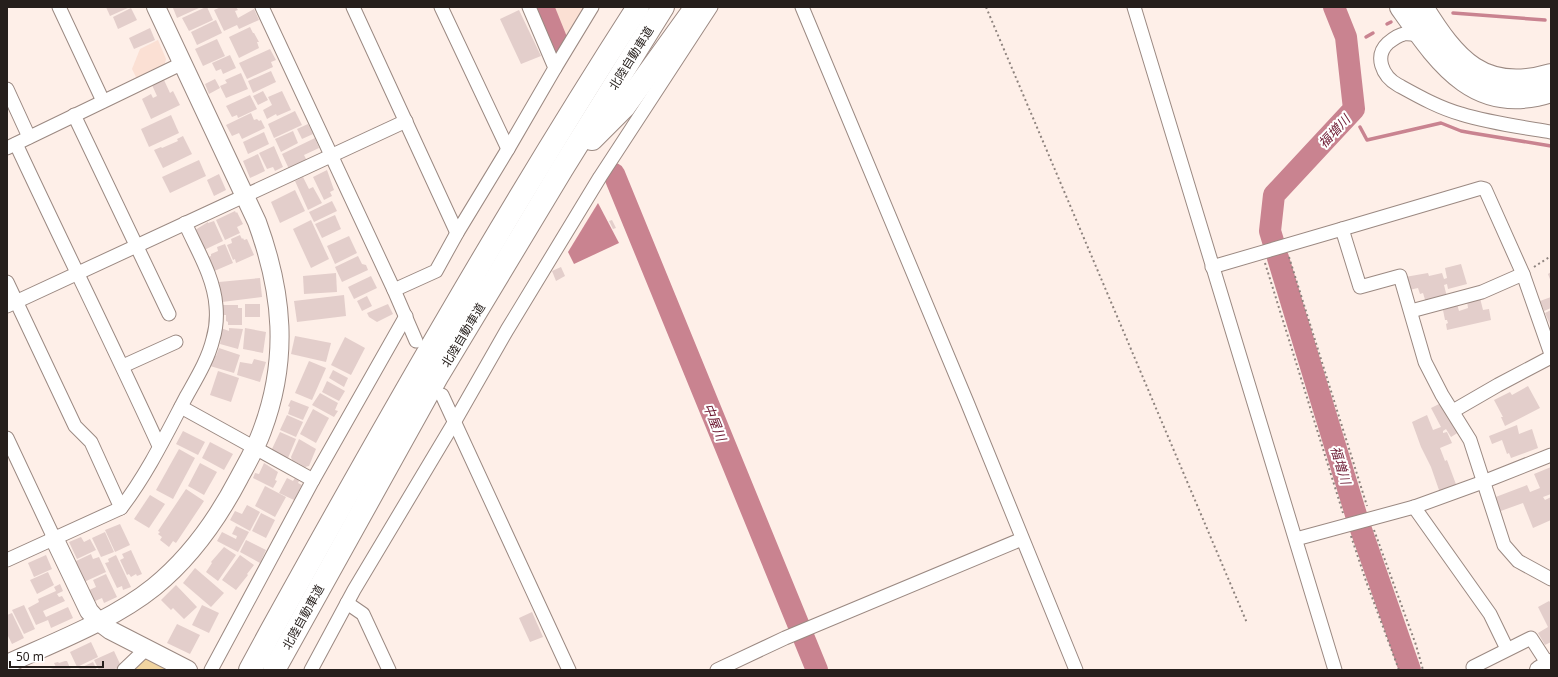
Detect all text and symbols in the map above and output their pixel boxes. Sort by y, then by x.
street label: 北陸自動車道 [605,23,657,93]
water label: 福増川 [1314,109,1355,151]
street label: 北陸自動車道 [437,300,489,370]
water label: 中屋川 [699,401,731,445]
water label: 福増川 [1327,444,1356,488]
street label: 北陸自動車道 [278,581,328,653]
scale bar [10,643,103,669]
text: 50 m [16,648,44,665]

